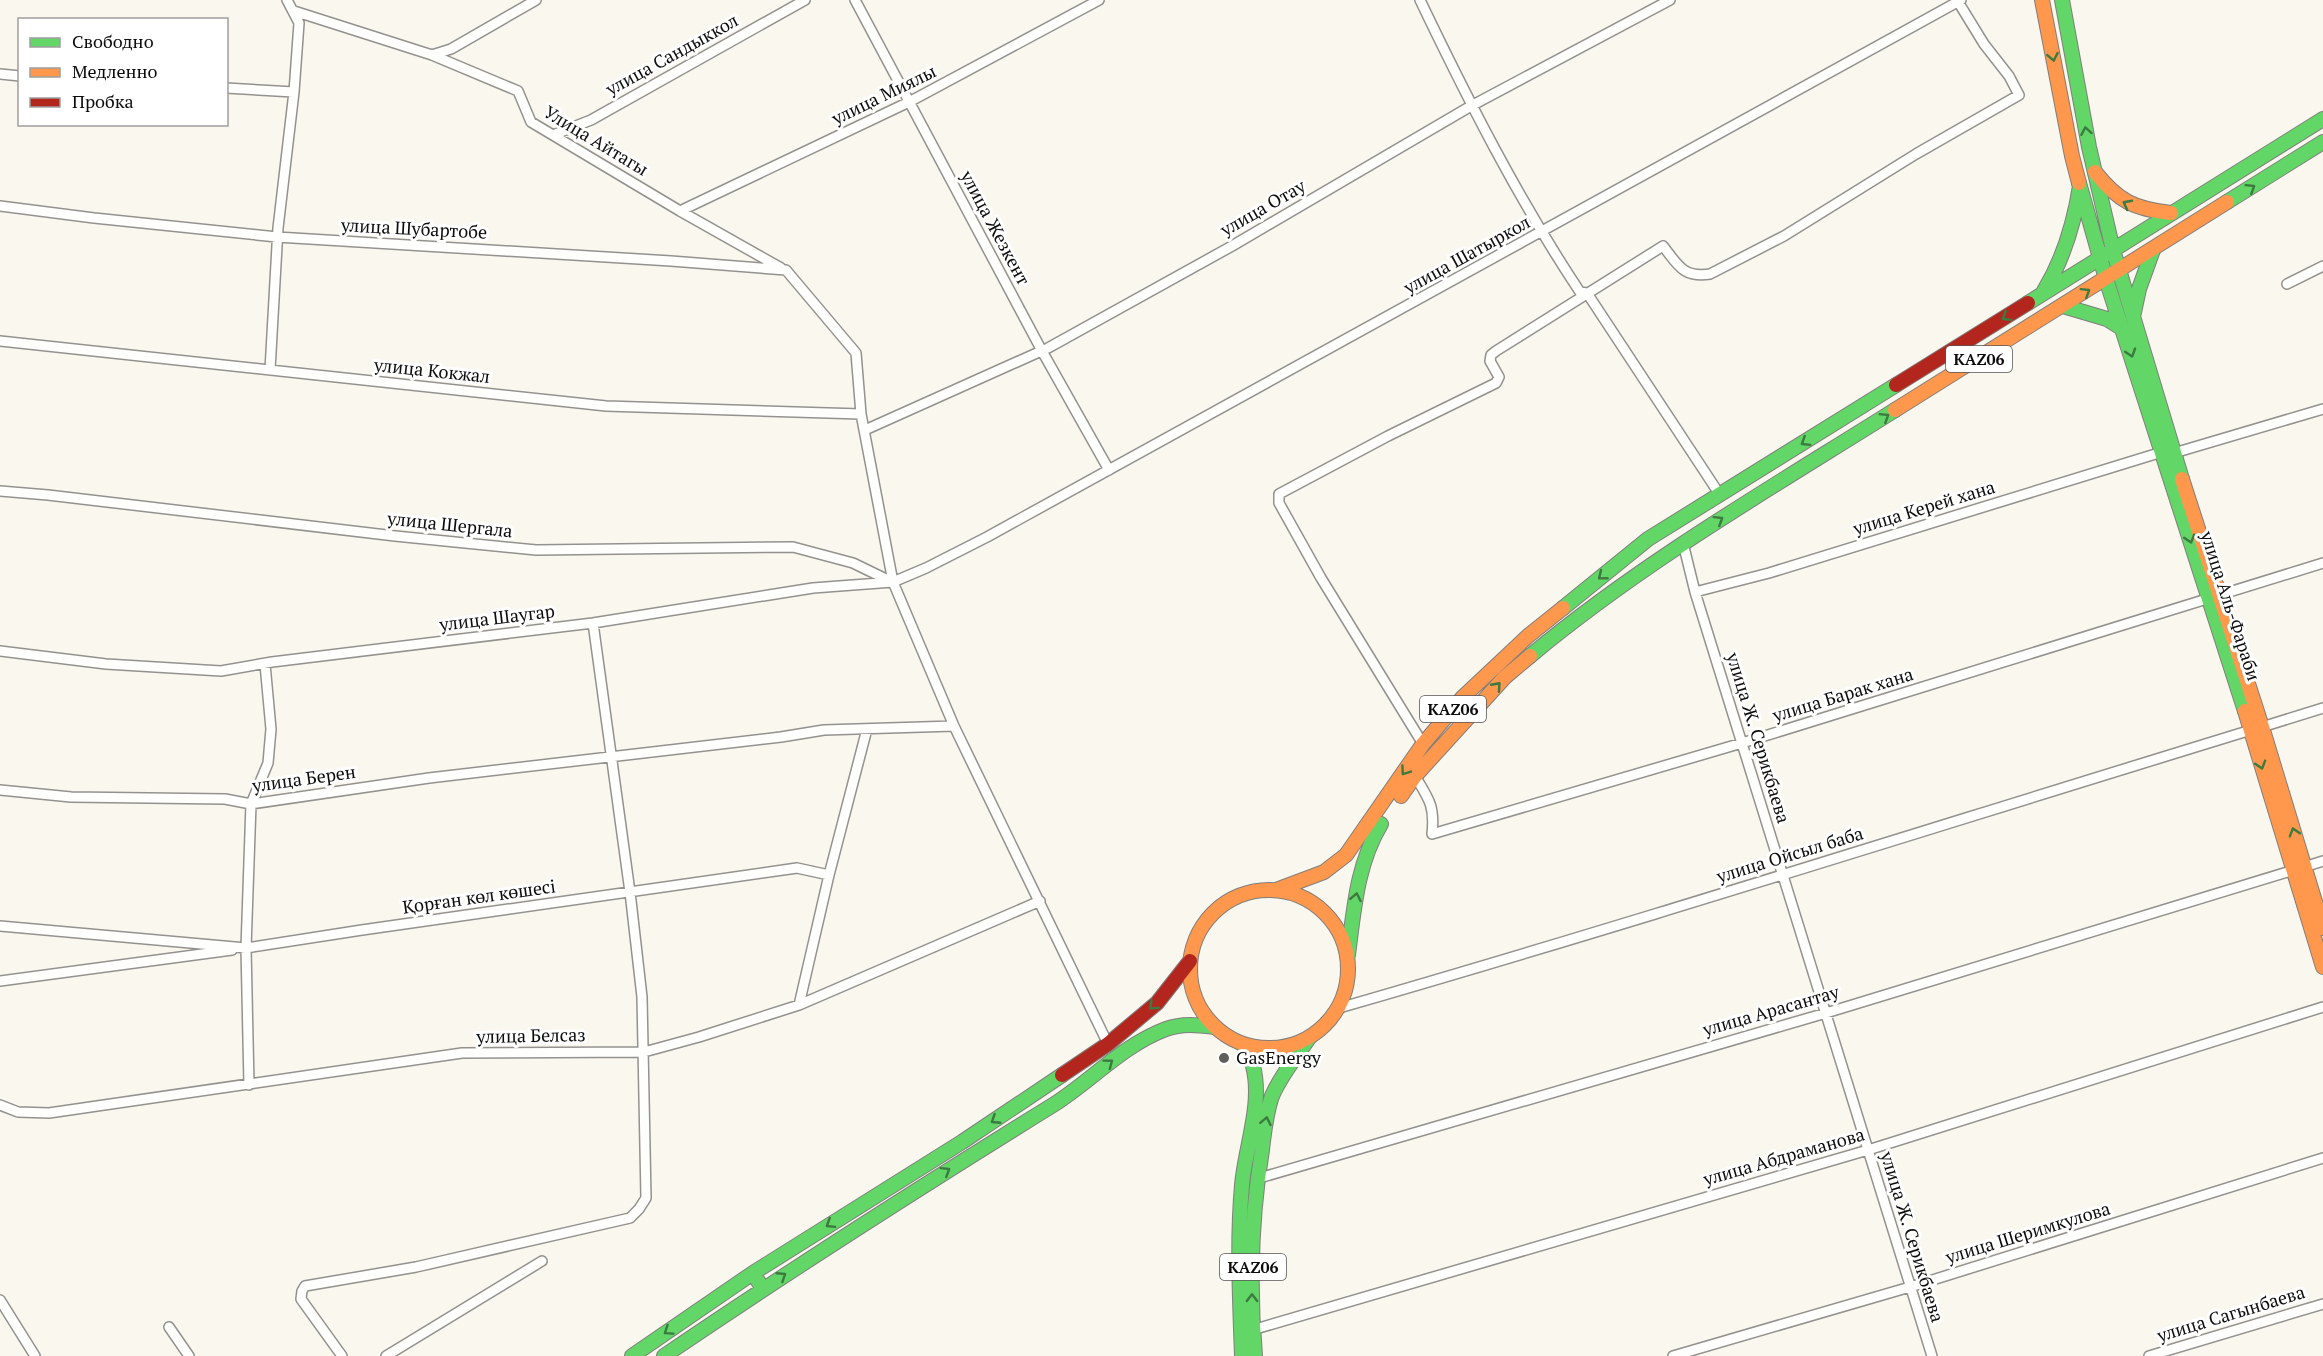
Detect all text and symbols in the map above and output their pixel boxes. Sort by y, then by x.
street label: улица Сандыккол [600,8,742,101]
legend [18,18,228,126]
text: Свободно [72,29,154,53]
one-way arrow [2046,52,2059,62]
street label: улица Миялы [826,58,940,130]
text: Медленно [72,59,158,83]
text: Пробка [72,89,134,113]
street label: Улица Айтагы [540,100,653,181]
one-way arrow [2080,126,2093,136]
street label: улица Жезкент [955,165,1036,289]
street label: улица Отау [1215,173,1310,242]
one-way arrow [2245,183,2255,195]
one-way arrow [2122,199,2133,211]
street label: улица Шатыркол [1398,209,1534,299]
street label: улица Шубартобе [339,212,488,244]
one-way arrow [2080,287,2090,299]
one-way arrow [2002,309,2012,321]
road number: KАZ06 [1946,346,2012,372]
one-way arrow [2124,347,2136,358]
street label: улица Кокжал [372,352,492,388]
one-way arrow [1879,413,1889,425]
one-way arrow [1801,435,1811,447]
street label: улица Керей хана [1849,474,1998,540]
street label: улица Шергала [385,505,514,543]
one-way arrow [1713,516,1723,528]
street label: улица Аль-Фараби [2195,527,2266,683]
one-way arrow [2182,533,2195,544]
one-way arrow [1598,568,1609,579]
street label: улица Шаугар [437,598,556,636]
street label: улица Ж. Серикбаева [1721,648,1796,826]
street label: улица Барак хана [1769,661,1916,727]
one-way arrow [1490,682,1501,693]
road number: KАZ06 [1420,696,1486,722]
street label: улица Берен [250,759,357,797]
one-way arrow [2254,759,2267,770]
one-way arrow [1401,764,1412,775]
street label: улица Ойсыл баба [1713,820,1866,888]
one-way arrow [2289,827,2301,838]
street label: Қорған көл көшесі [401,873,557,919]
one-way arrow [1349,892,1362,902]
street label: улица Арасантау [1699,979,1843,1041]
one-way arrow [1149,999,1159,1010]
street label: улица Белсаз [475,1022,586,1048]
place label: GasEnergy [1236,1045,1322,1069]
marker: GasEnergy [1217,1051,1231,1065]
one-way arrow [1102,1060,1113,1071]
one-way arrow [991,1113,1002,1124]
one-way arrow [1259,1116,1272,1126]
street label: улица Абдраманова [1699,1122,1867,1191]
street label: улица Ж. Серикбаева [1875,1147,1950,1325]
one-way arrow [940,1167,951,1178]
street label: улица Шеримкулова [1942,1196,2113,1269]
one-way arrow [826,1217,836,1229]
road number: KАZ06 [1220,1254,1286,1280]
one-way arrow [776,1273,787,1284]
street label: улица Сагынбаева [2153,1279,2308,1347]
one-way arrow [1246,1293,1258,1302]
one-way arrow [663,1324,674,1335]

